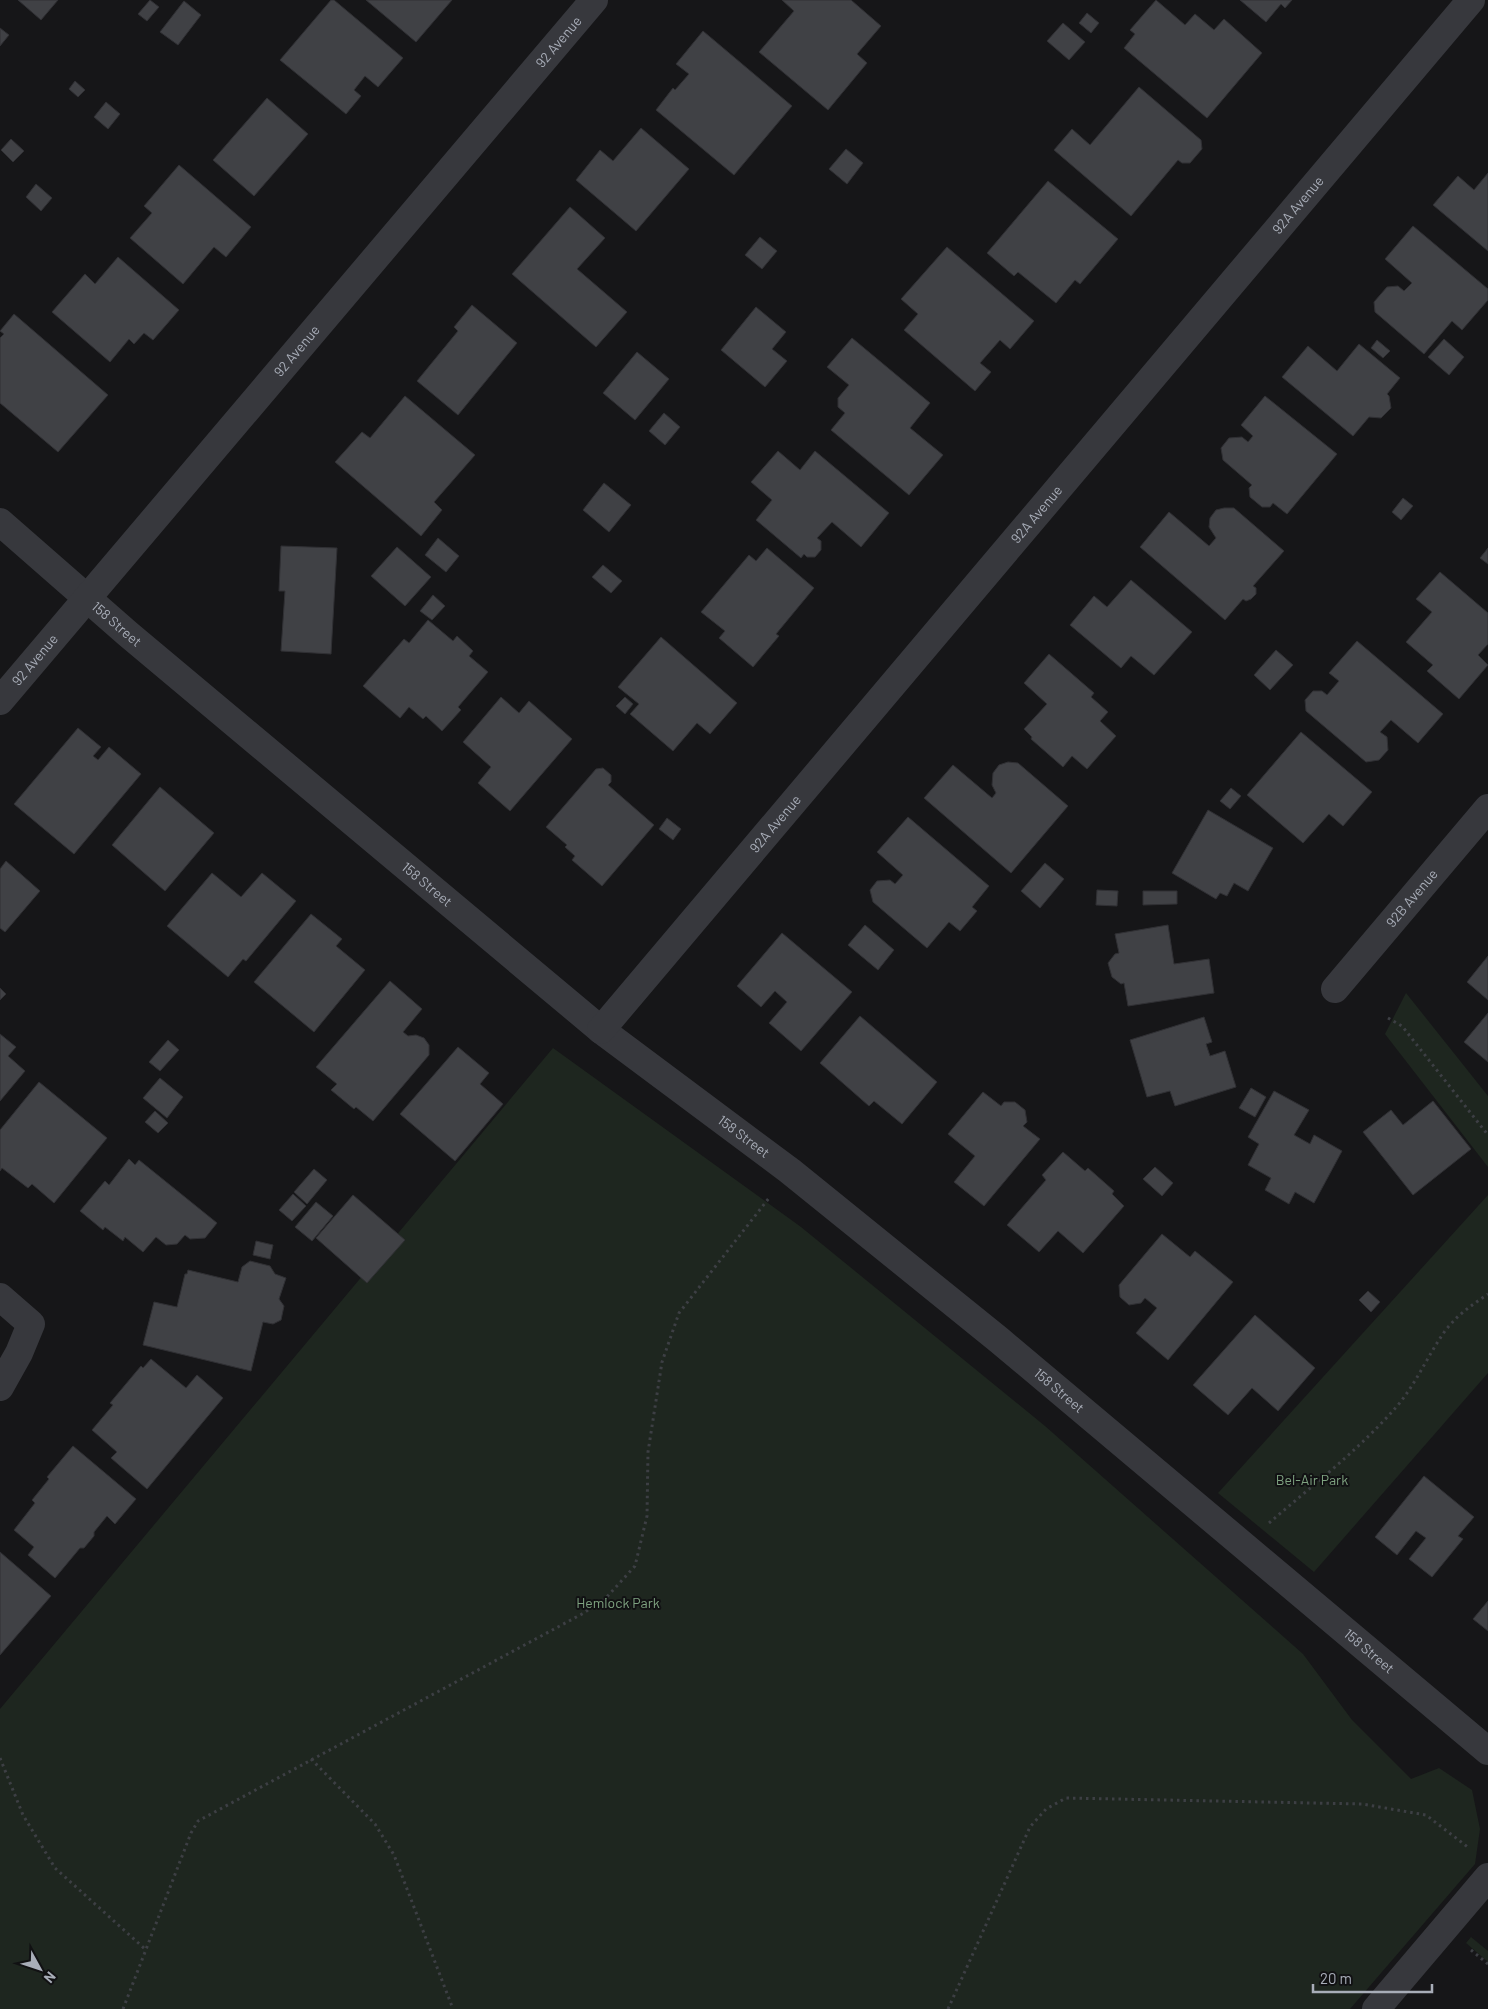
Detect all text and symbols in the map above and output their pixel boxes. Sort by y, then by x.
street label: 92 Avenue [532,12,585,71]
street label: 92A Avenue [1268,172,1327,237]
street label: 92 Avenue [270,321,323,380]
street label: 92A Avenue [1007,482,1065,546]
street label: 158 Street [89,597,145,650]
street label: 92 Avenue [8,630,61,689]
street label: 92A Avenue [746,791,804,856]
street label: 158 Street [399,858,456,910]
street label: 92B Avenue [1382,865,1441,930]
street label: 158 Street [715,1111,773,1161]
street label: 158 Street [1031,1364,1088,1416]
park label: Bel-Air Park [1276,1471,1348,1488]
park label: Hemlock Park [576,1594,660,1611]
street label: 158 Street [1341,1625,1398,1677]
north arrow [15,1944,65,1994]
scale bar [1313,1962,1432,1994]
text: N [41,1969,60,1987]
text: 20 m [1320,1969,1352,1987]

